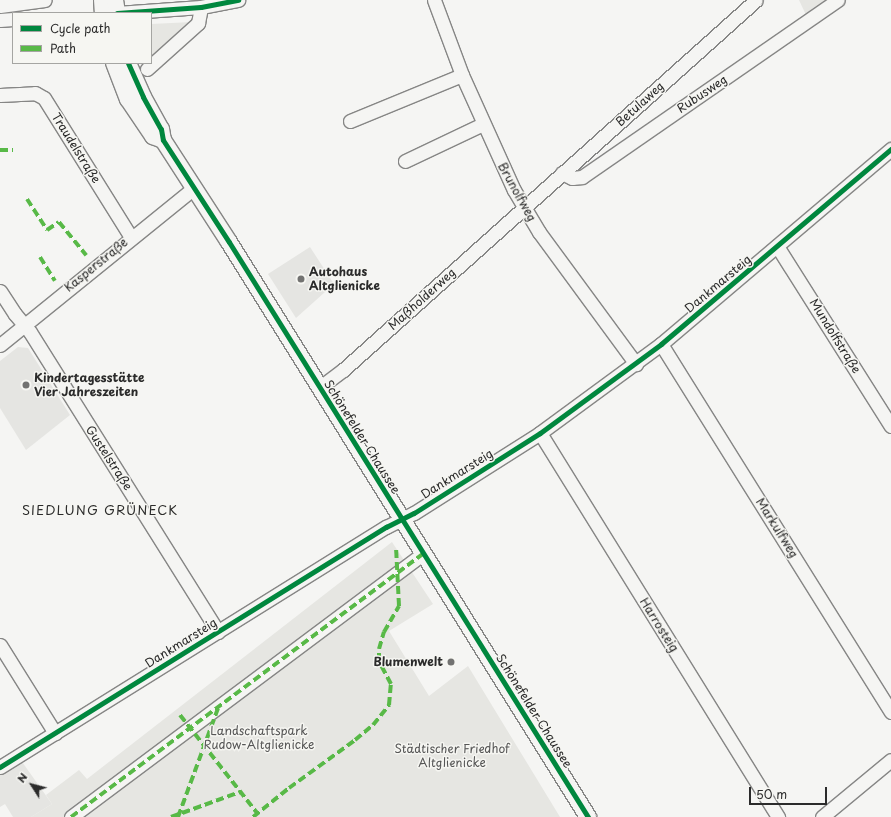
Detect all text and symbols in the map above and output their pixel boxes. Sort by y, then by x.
legend [12,12,152,64]
text: Cycle path [50,19,111,37]
text: Path [50,39,76,57]
street label: Rubusweg [674,72,730,116]
street label: Betulaweg [613,79,667,129]
street label: Traudelstraße [49,110,103,186]
street label: Brunolfweg [495,160,539,224]
street label: Kasperstraße [62,235,130,295]
street label: Dankmarsteig [682,252,754,316]
place label: Autohaus Altglienicke [309,265,380,293]
street label: Maßholderweg [385,265,459,333]
marker: Autohaus Altglienicke [296,274,306,284]
street label: Mundolfstraße [806,296,864,376]
place label: Kindertagesstätte Vier Jahreszeiten [34,371,145,399]
street label: Schönefelder Chaussee [321,377,403,497]
marker: Kindertagesstätte Vier Jahreszeiten [21,380,31,390]
street label: Gustelstraße [83,423,135,493]
street label: Dankmarsteig [418,446,496,502]
street label: Markulfweg [753,495,801,561]
district label: SIEDLUNG GRÜNECK [22,502,178,518]
street label: Harrosteig [637,595,681,655]
street label: Dankmarsteig [142,615,220,671]
street label: Schönefelder Chaussee [493,651,575,771]
place label: Blumenwelt [374,655,443,669]
marker: Blumenwelt [446,657,456,667]
park label: Landschaftspark Rudow-Altglienicke [204,724,314,752]
park label: Städtischer Friedhof Altglienicke [394,742,510,770]
north arrow [12,765,52,805]
text: N [12,769,31,786]
scale bar [751,779,829,805]
text: 50 m [756,785,787,803]

